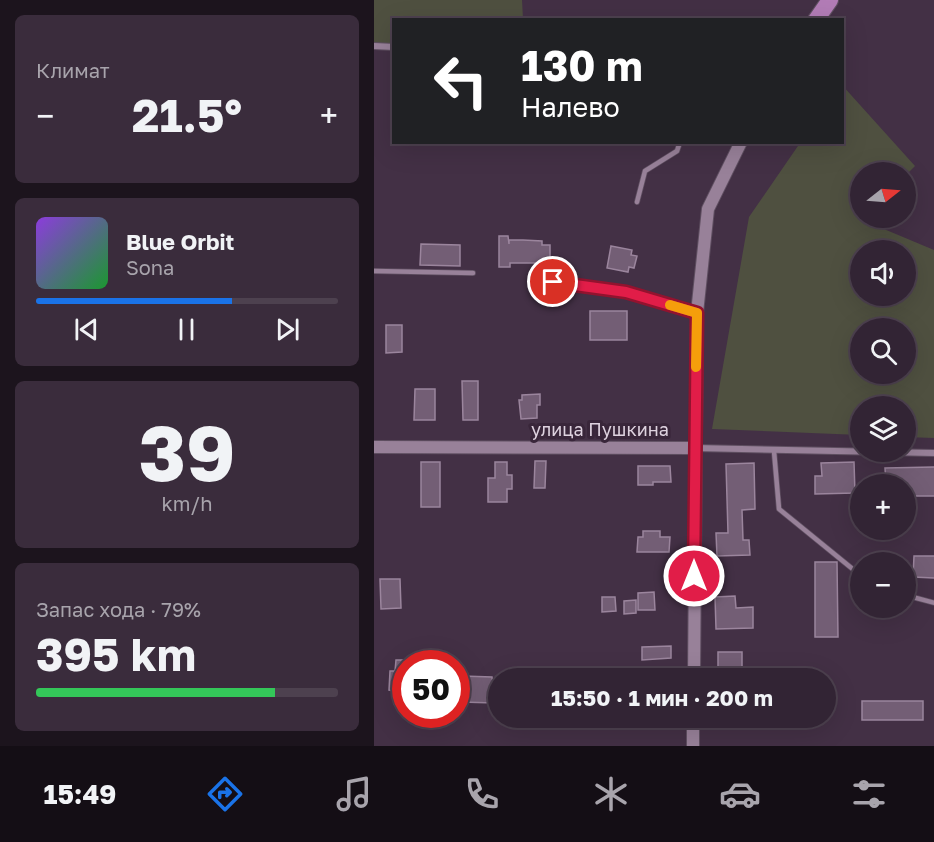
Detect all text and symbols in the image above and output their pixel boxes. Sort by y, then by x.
text: 130 m [521,40,643,90]
icon: left [422,42,500,120]
text: Климат [36,58,110,82]
text: 21.5° [132,88,242,142]
text: Налево [521,91,620,123]
text: − [36,96,54,135]
text: + [320,96,338,135]
north arrow [850,162,916,228]
map controls [850,162,916,618]
text: Blue Orbit [126,228,234,255]
button: sound [850,240,916,306]
text: Sona [126,255,174,279]
pin [527,256,578,307]
icon: arrive [536,265,569,298]
icon: previous [70,313,103,346]
icon: pause [170,313,203,346]
icon: next [271,313,304,346]
button: search [850,318,916,384]
button: layers [850,396,916,462]
text: 39 [138,405,236,498]
street label: улица Пушкина [531,418,669,440]
button: + [850,474,916,540]
text: km/h [162,491,212,515]
position arrow [662,544,726,608]
button: − [850,552,916,618]
text: Запас хода · 79% [36,597,201,621]
text: 395 km [36,627,196,681]
speed limit sign: 50 [392,650,470,728]
text: 15:50 · 1 мин · 200 m [551,684,773,711]
icon: directions [204,773,246,815]
icon: music [333,773,375,815]
icon: phone [461,773,503,815]
icon: climate [590,773,632,815]
icon: car [719,773,761,815]
icon: filters [848,773,890,815]
text: 15:49 [43,778,117,810]

